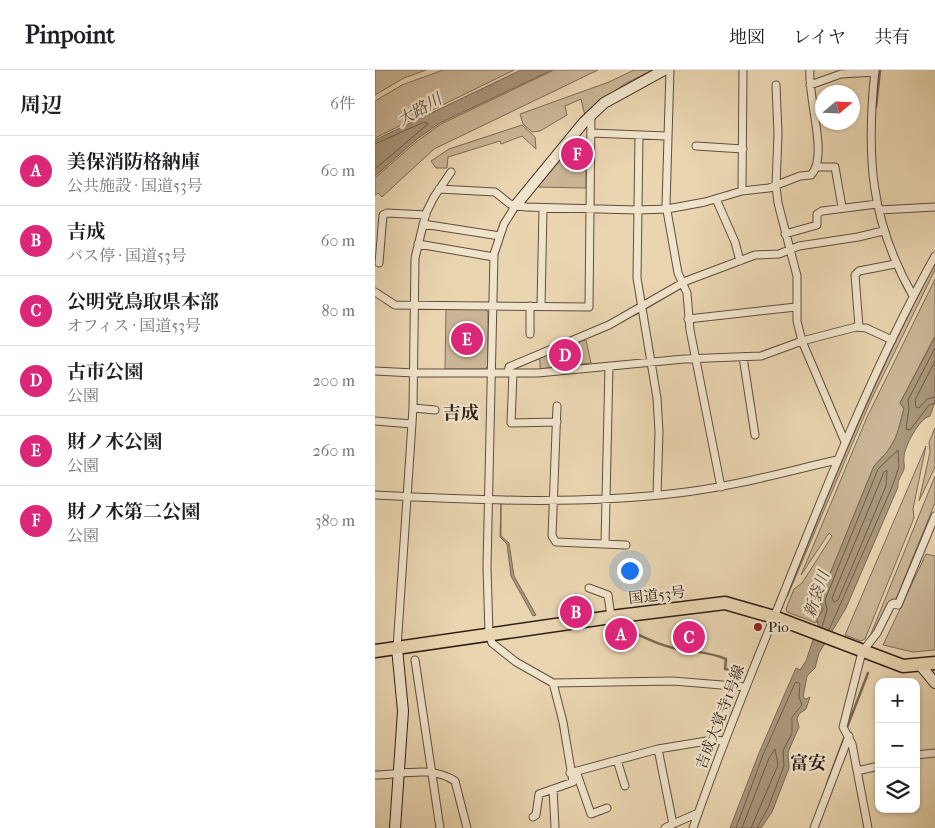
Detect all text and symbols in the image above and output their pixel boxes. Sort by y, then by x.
text: Pinpoint [25,21,115,49]
text: 地図 [729,27,765,48]
text: レイヤ [793,27,846,48]
text: 共有 [874,27,910,48]
north arrow [815,85,860,130]
water label: 大路川 [394,88,447,130]
text: 周辺 [20,93,62,117]
text: 6件 [330,94,355,113]
pin: F [561,135,593,173]
text: 美保消防格納庫 [67,151,200,173]
text: A [31,161,41,180]
text: 60 m [321,161,355,180]
text: 公共施設 · 国道53号 [67,176,203,195]
text: 吉成 [67,221,105,243]
text: B [31,231,41,250]
text: 60 m [321,231,355,250]
text: バス停 · 国道53号 [67,246,187,265]
text: 公明党鳥取県本部 [67,291,219,313]
text: C [31,301,41,320]
text: 80 m [321,301,355,320]
text: オフィス · 国道53号 [67,316,201,335]
pin: E [451,320,483,358]
pin: D [549,336,581,374]
text: 古市公園 [67,361,143,383]
text: D [30,371,42,390]
text: 200 m [312,371,355,390]
text: 公園 [67,386,99,405]
district label: 吉成 [443,403,479,424]
text: 財ノ木公園 [67,431,162,453]
text: E [31,441,41,460]
text: 260 m [313,441,355,460]
text: 公園 [67,456,99,475]
text: 財ノ木第二公園 [67,501,200,523]
text: F [32,511,40,530]
text: 380 m [315,511,355,530]
text: 公園 [67,526,99,545]
your location [617,558,643,584]
water label: 新袋川 [800,566,834,620]
street label: 国道53号 [627,583,687,607]
pin: B [560,593,592,631]
pin: A [605,615,637,653]
pin: C [673,618,705,656]
place label: Pio [768,618,789,636]
marker: Pio [752,621,764,633]
street label: 吉成大覚寺1号線 [692,662,748,772]
map controls [875,678,920,813]
button: + [875,678,920,723]
button: − [875,723,920,768]
district label: 富安 [790,753,826,774]
button: layers [875,768,920,813]

